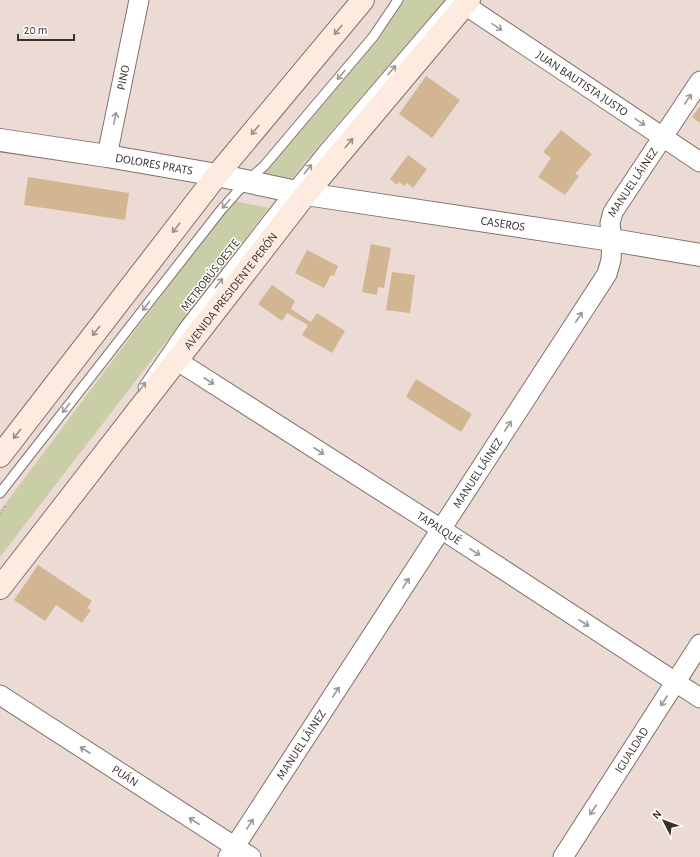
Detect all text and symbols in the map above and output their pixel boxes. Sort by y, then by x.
scale bar [18,16,74,42]
one-way arrow [491,23,502,31]
text: 20 m [24,24,47,36]
one-way arrow [334,25,343,35]
street label: JUAN BAUTISTA JUSTO [534,49,631,118]
street label: PINO [115,64,132,91]
one-way arrow [387,65,396,75]
one-way arrow [336,70,345,81]
one-way arrow [684,93,692,104]
one-way arrow [111,112,119,125]
one-way arrow [635,118,646,126]
one-way arrow [251,124,260,135]
one-way arrow [345,137,354,148]
street label: MANUEL LÁINEZ [605,146,660,219]
street label: DOLORES PRATS [115,152,194,177]
one-way arrow [304,164,312,175]
one-way arrow [222,198,231,209]
street label: CASEROS [480,214,526,233]
one-way arrow [172,223,180,234]
street label: AVENIDA PRESIDENTE PERÓN [182,230,280,352]
street label: METROBÚS OESTE [178,236,242,313]
one-way arrow [215,277,223,288]
one-way arrow [142,300,150,311]
one-way arrow [575,312,583,323]
one-way arrow [92,326,101,337]
one-way arrow [203,378,215,386]
one-way arrow [138,382,147,393]
one-way arrow [62,403,70,414]
one-way arrow [504,421,512,432]
one-way arrow [13,428,21,439]
street label: MANUEL LÁINEZ [451,436,505,510]
one-way arrow [313,448,325,456]
street label: TAPALQUÉ [415,509,464,547]
one-way arrow [470,548,481,556]
one-way arrow [402,578,410,589]
one-way arrow [578,619,589,627]
one-way arrow [332,686,340,698]
one-way arrow [659,695,667,707]
street label: MANUEL LÁINEZ [274,708,328,782]
street label: IGUALDAD [613,725,651,775]
one-way arrow [80,746,91,754]
street label: PUÁN [110,763,141,789]
north arrow [644,801,684,841]
one-way arrow [589,804,597,816]
text: N [650,808,664,821]
one-way arrow [188,816,200,824]
one-way arrow [246,818,254,830]

